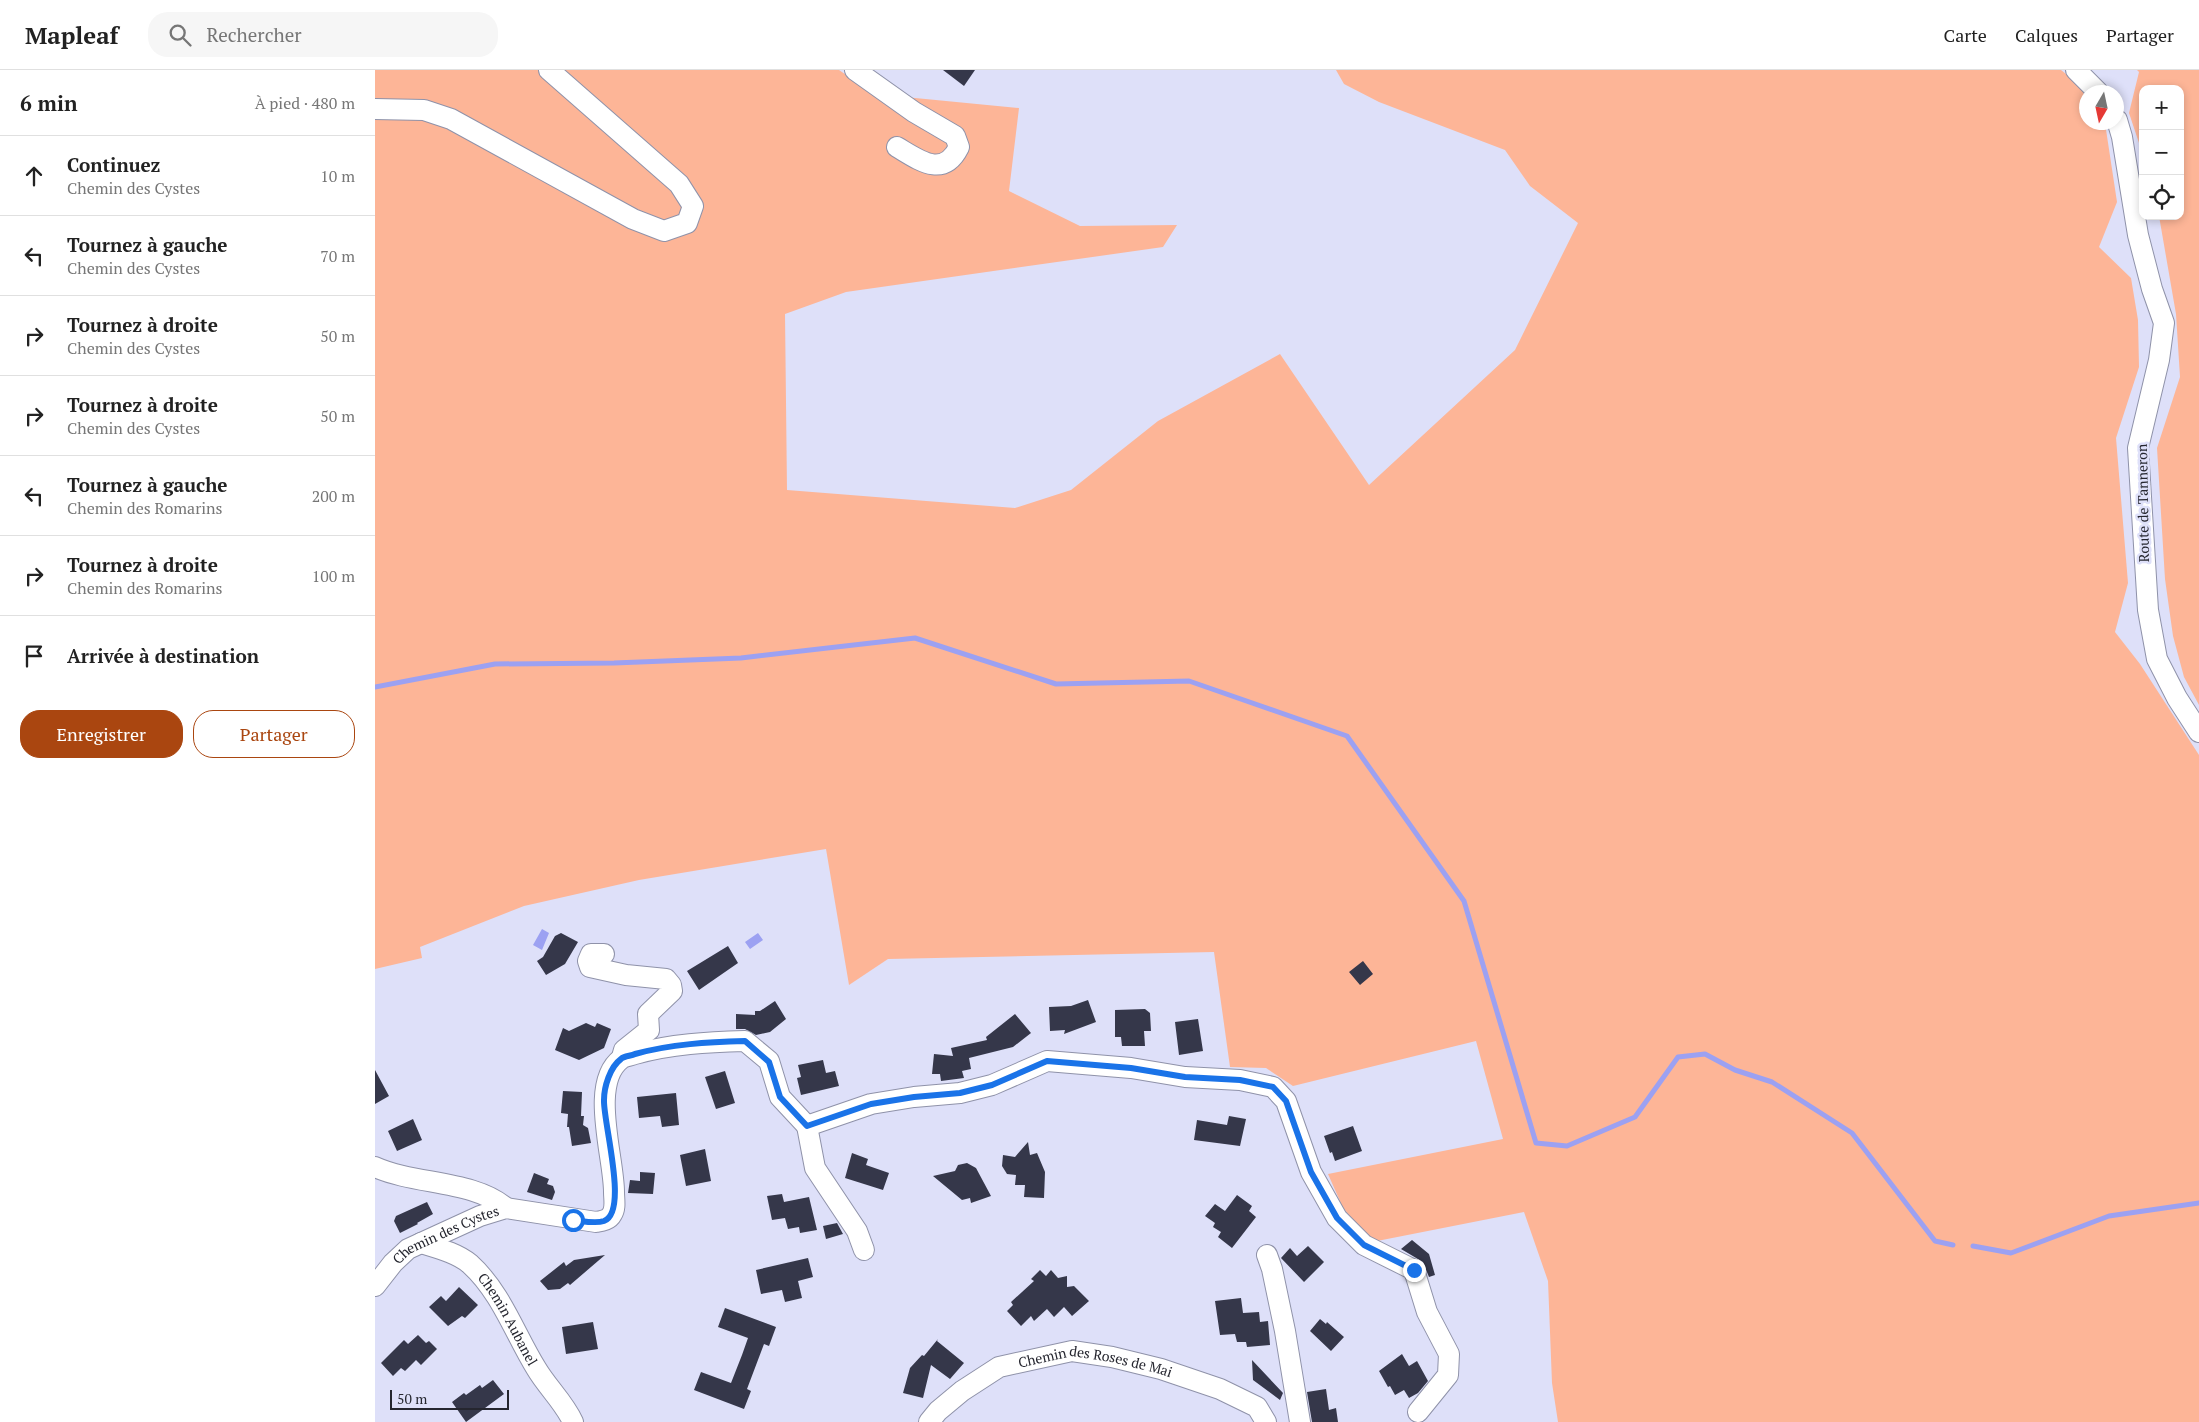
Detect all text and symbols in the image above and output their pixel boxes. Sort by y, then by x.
search box [148,12,498,57]
text: Mapleaf [25,19,118,51]
icon: search [166,21,194,49]
text: Rechercher [206,22,302,47]
text: Carte [1944,23,1987,47]
text: Calques [2015,23,2078,47]
text: Partager [2106,23,2174,47]
north arrow [2079,85,2124,130]
map controls [2139,85,2184,220]
button: + [2139,85,2184,130]
text: 6 min [20,89,77,117]
text: À pied · 480 m [255,92,355,114]
button: − [2139,130,2184,175]
text: Continuez [67,152,160,177]
icon: ahead [20,162,48,190]
text: 10 m [320,165,355,187]
button: locate [2139,175,2184,220]
text: Chemin des Cystes [67,177,200,199]
text: Tournez à gauche [67,232,228,257]
icon: left [20,242,48,270]
text: 70 m [320,245,355,267]
text: Chemin des Cystes [67,257,200,279]
text: Tournez à droite [67,312,218,337]
icon: right [20,322,48,350]
text: 50 m [320,325,355,347]
text: Chemin des Cystes [67,337,200,359]
text: Tournez à droite [67,392,218,417]
icon: right [20,402,48,430]
text: 50 m [320,405,355,427]
text: Chemin des Cystes [67,417,200,439]
street label: Route de Tanneron [2132,443,2153,563]
text: Tournez à gauche [67,472,228,497]
icon: left [20,482,48,510]
text: 200 m [312,485,355,507]
text: Chemin des Romarins [67,497,223,519]
text: Tournez à droite [67,552,218,577]
icon: right [20,562,48,590]
text: 100 m [312,565,355,587]
text: Chemin des Romarins [67,577,223,599]
icon: arrive [20,642,48,670]
text: Arrivée à destination [67,643,259,668]
button: Enregistrer [20,710,183,758]
button: Partager [193,710,355,758]
street label: Chemin des Cystes [388,1201,501,1268]
route start [562,1209,585,1232]
route end [1403,1259,1426,1282]
street label: Chemin Aubanel [474,1269,542,1369]
street label: Chemin des Roses de Mai [1016,1341,1175,1381]
scale bar [390,1387,509,1410]
text: 50 m [397,1389,427,1408]

